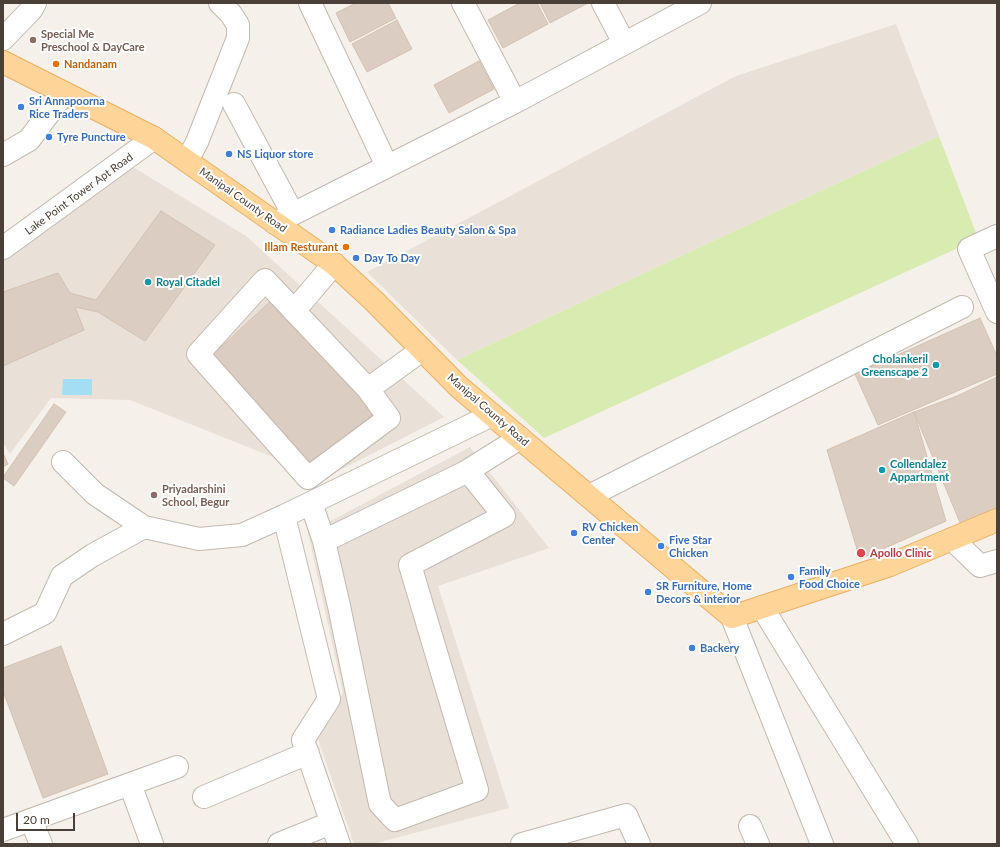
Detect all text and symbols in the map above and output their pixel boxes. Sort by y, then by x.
place label: Special Me Preschool & DayCare [41,27,145,53]
marker: Special Me Preschool & DayCare [28,35,38,45]
place label: Nandanam [64,57,117,71]
marker: Nandanam [51,59,61,69]
place label: Sri Annapoorna Rice Traders [29,94,105,120]
marker: Sri Annapoorna Rice Traders [16,102,26,112]
place label: Tyre Puncture [57,130,126,144]
marker: Tyre Puncture [44,132,54,142]
place label: NS Liquor store [237,147,313,161]
marker: NS Liquor store [224,149,234,159]
street label: Lake Point Tower Apt Road [22,150,136,238]
street label: Manipal County Road [197,165,289,235]
place label: Radiance Ladies Beauty Salon & Spa [340,223,516,237]
marker: Radiance Ladies Beauty Salon & Spa [327,225,337,235]
place label: Illam Resturant [264,240,338,254]
marker: Illam Resturant [341,242,351,252]
place label: Day To Day [364,251,420,265]
marker: Day To Day [351,253,361,263]
place label: Royal Citadel [156,275,220,289]
marker: Royal Citadel [143,277,153,287]
place label: Cholankeril Greenscape 2 [861,352,928,378]
marker: Cholankeril Greenscape 2 [931,360,941,370]
street label: Manipal County Road [444,371,532,449]
place label: Collendalez Appartment [890,457,949,483]
marker: Collendalez Appartment [877,465,887,475]
place label: Priyadarshini School, Begur [162,482,229,508]
marker: Priyadarshini School, Begur [149,490,159,500]
place label: RV Chicken Center [582,520,638,546]
marker: RV Chicken Center [569,528,579,538]
place label: Five Star Chicken [669,533,712,559]
marker: Five Star Chicken [656,541,666,551]
place label: Apollo Clinic [870,546,932,560]
marker: Apollo Clinic [855,547,867,559]
place label: Family Food Choice [799,564,860,590]
marker: Family Food Choice [786,572,796,582]
place label: SR Furniture, Home Decors & interior [656,579,752,605]
marker: SR Furniture, Home Decors & interior [643,587,653,597]
place label: Backery [700,641,739,655]
marker: Backery [687,643,697,653]
scale bar [18,805,77,831]
text: 20 m [23,812,50,827]

